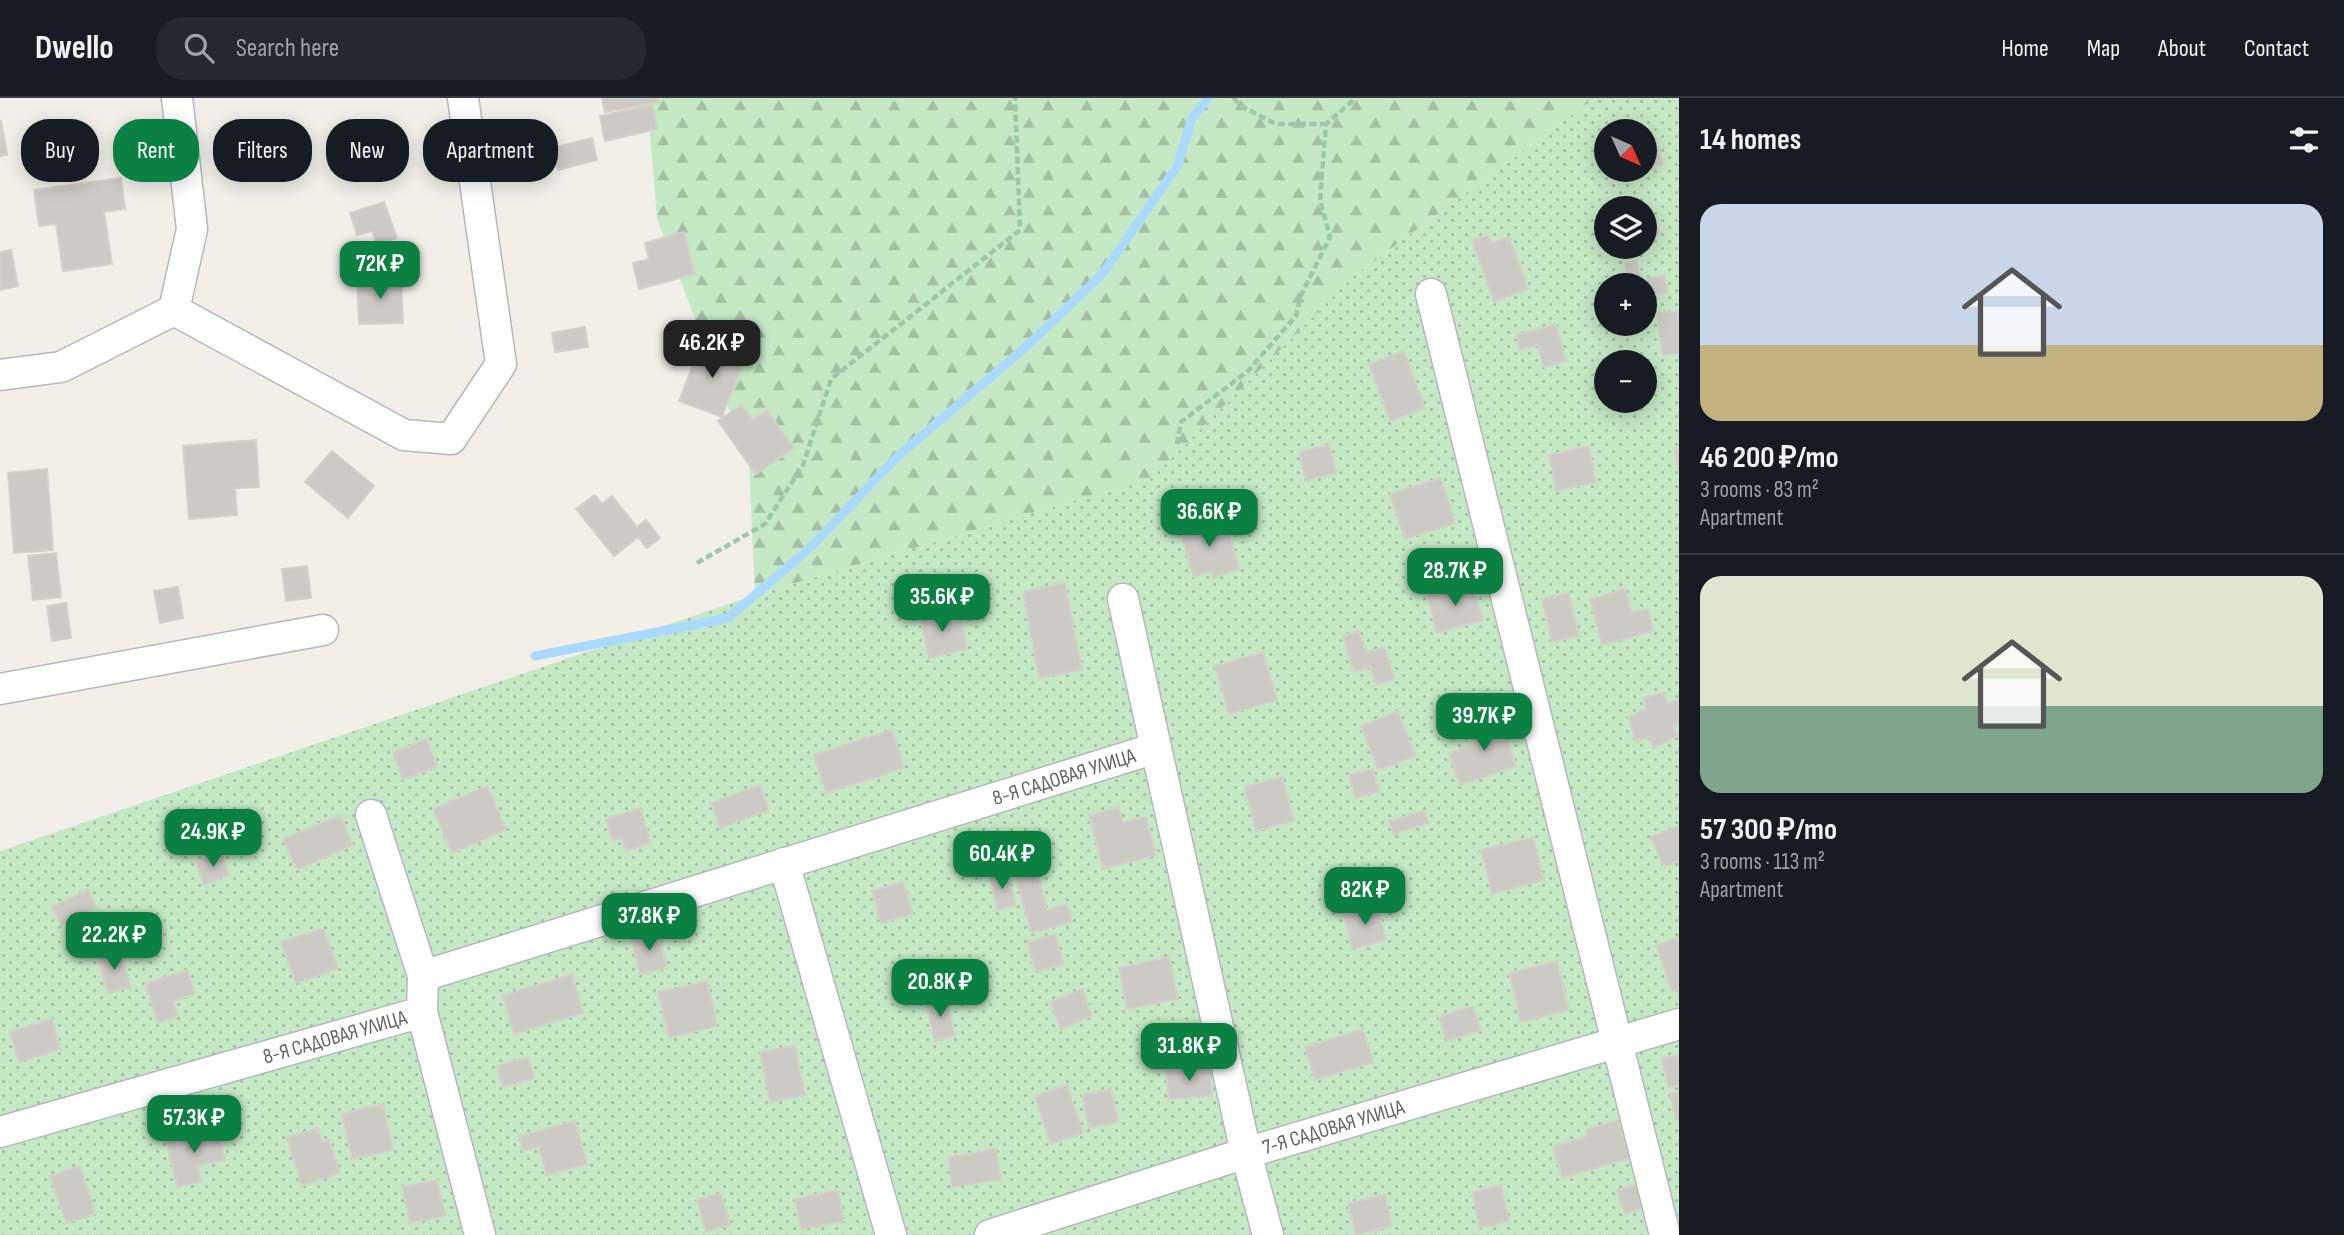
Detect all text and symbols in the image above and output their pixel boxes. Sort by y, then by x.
search box [156,17,646,80]
text: Dwello [35,28,114,68]
icon: search [180,29,218,67]
text: Search here [236,33,339,64]
text: Home [2001,34,2049,63]
text: Map [2087,34,2120,63]
text: About [2158,34,2206,63]
text: Contact [2244,34,2309,63]
chip: Buy [21,119,99,182]
chip: Rent [113,119,199,182]
chip: Filters [213,119,312,182]
chip: New [326,119,409,182]
chip: Apartment [423,119,558,182]
north arrow [1594,119,1657,182]
map controls [1594,119,1657,413]
icon: filters [2285,121,2323,159]
text: 14 homes [1700,122,1801,158]
button: layers [1594,196,1657,259]
pin: 72K ₽ [331,242,429,301]
icon: home [1949,249,2075,375]
text: 72K ₽ [356,250,404,278]
button: + [1594,273,1657,336]
pin: 46.2K ₽ [647,320,777,380]
text: 46.2K ₽ [679,329,745,357]
button: − [1594,350,1657,413]
text: 46 200 ₽/mo [1700,440,1839,476]
text: 3 rooms · 83 m² [1700,476,1819,504]
pin: 36.6K ₽ [1144,490,1274,549]
text: 36.6K ₽ [1177,498,1241,526]
text: Apartment [1700,504,1784,532]
pin: 28.7K ₽ [1390,548,1520,608]
text: 28.7K ₽ [1423,557,1487,585]
pin: 35.6K ₽ [877,574,1007,634]
text: 35.6K ₽ [910,583,974,611]
icon: home [1949,621,2075,747]
pin: 39.7K ₽ [1419,694,1549,753]
text: 39.7K ₽ [1452,702,1516,730]
street label: 8-Я САДОВАЯ УЛИЦА [989,742,1140,811]
pin: 24.9K ₽ [148,810,278,869]
text: 57 300 ₽/mo [1700,812,1837,848]
text: 24.9K ₽ [181,818,245,846]
pin: 60.4K ₽ [937,832,1067,891]
text: 60.4K ₽ [969,840,1035,868]
text: 3 rooms · 113 m² [1700,848,1825,876]
pin: 82K ₽ [1316,868,1414,927]
text: 82K ₽ [1340,876,1390,904]
text: Apartment [1700,876,1784,904]
pin: 37.8K ₽ [584,894,714,953]
text: 37.8K ₽ [618,902,680,930]
pin: 22.2K ₽ [49,912,179,972]
text: 22.2K ₽ [82,921,146,949]
pin: 20.8K ₽ [875,960,1005,1019]
text: 20.8K ₽ [908,968,972,996]
street label: 8-Я САДОВАЯ УЛИЦА [260,1004,411,1069]
pin: 31.8K ₽ [1124,1024,1254,1083]
text: 31.8K ₽ [1157,1032,1221,1060]
street label: 7-Я САДОВАЯ УЛИЦА [1260,1094,1408,1160]
pin: 57.3K ₽ [129,1096,259,1155]
text: 57.3K ₽ [163,1104,225,1132]

